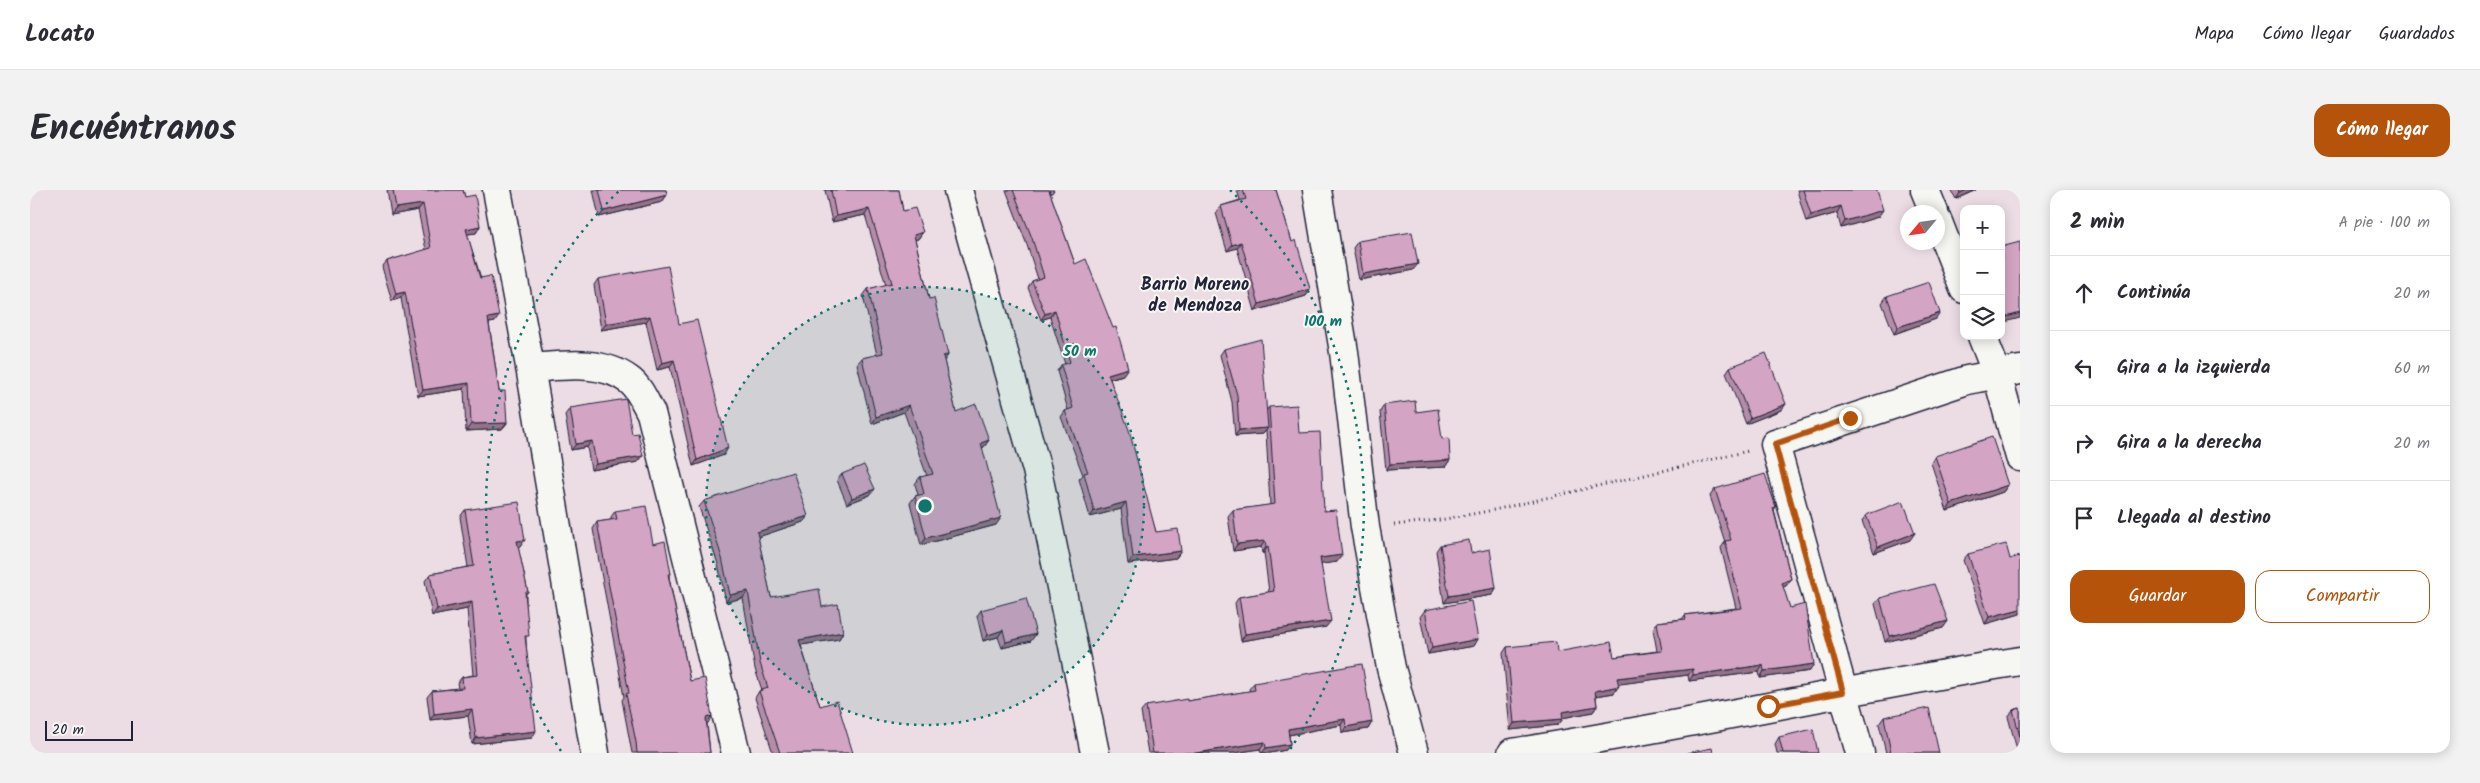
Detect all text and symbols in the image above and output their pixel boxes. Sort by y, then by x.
text: Locato [25,15,95,54]
text: Mapa [2195,20,2234,49]
text: Cómo llegar [2262,20,2351,49]
text: Guardados [2379,20,2455,49]
text: Encuéntranos [30,102,236,158]
button: Cómo llegar [2314,104,2450,157]
north arrow [1900,205,1945,250]
map controls [1960,205,2005,340]
button: + [1960,205,2005,250]
text: 2 min [2070,206,2125,239]
text: A pie · 100 m [2338,210,2430,235]
button: − [1960,250,2005,295]
district label: Barrio Moreno de Mendoza [1141,271,1249,321]
text: Continúa [2117,278,2191,308]
icon: ahead [2070,279,2098,307]
text: 20 m [2394,281,2430,306]
button: layers [1960,295,2005,340]
text: 100 m [1304,310,1342,334]
text: 50 m [1062,340,1097,364]
text: Gira a la izquierda [2117,353,2270,383]
icon: left [2070,354,2098,382]
text: 60 m [2394,356,2430,381]
route end [1839,407,1862,430]
text: Gira a la derecha [2117,428,2262,458]
icon: right [2070,429,2098,457]
text: 20 m [2394,431,2430,456]
centre of rings [916,497,934,515]
text: Llegada al destino [2117,503,2271,533]
icon: arrive [2070,504,2098,532]
button: Guardar [2070,570,2245,623]
button: Compartir [2255,570,2430,623]
route start [1757,695,1780,718]
scale bar [45,718,132,741]
text: 20 m [52,719,84,741]

